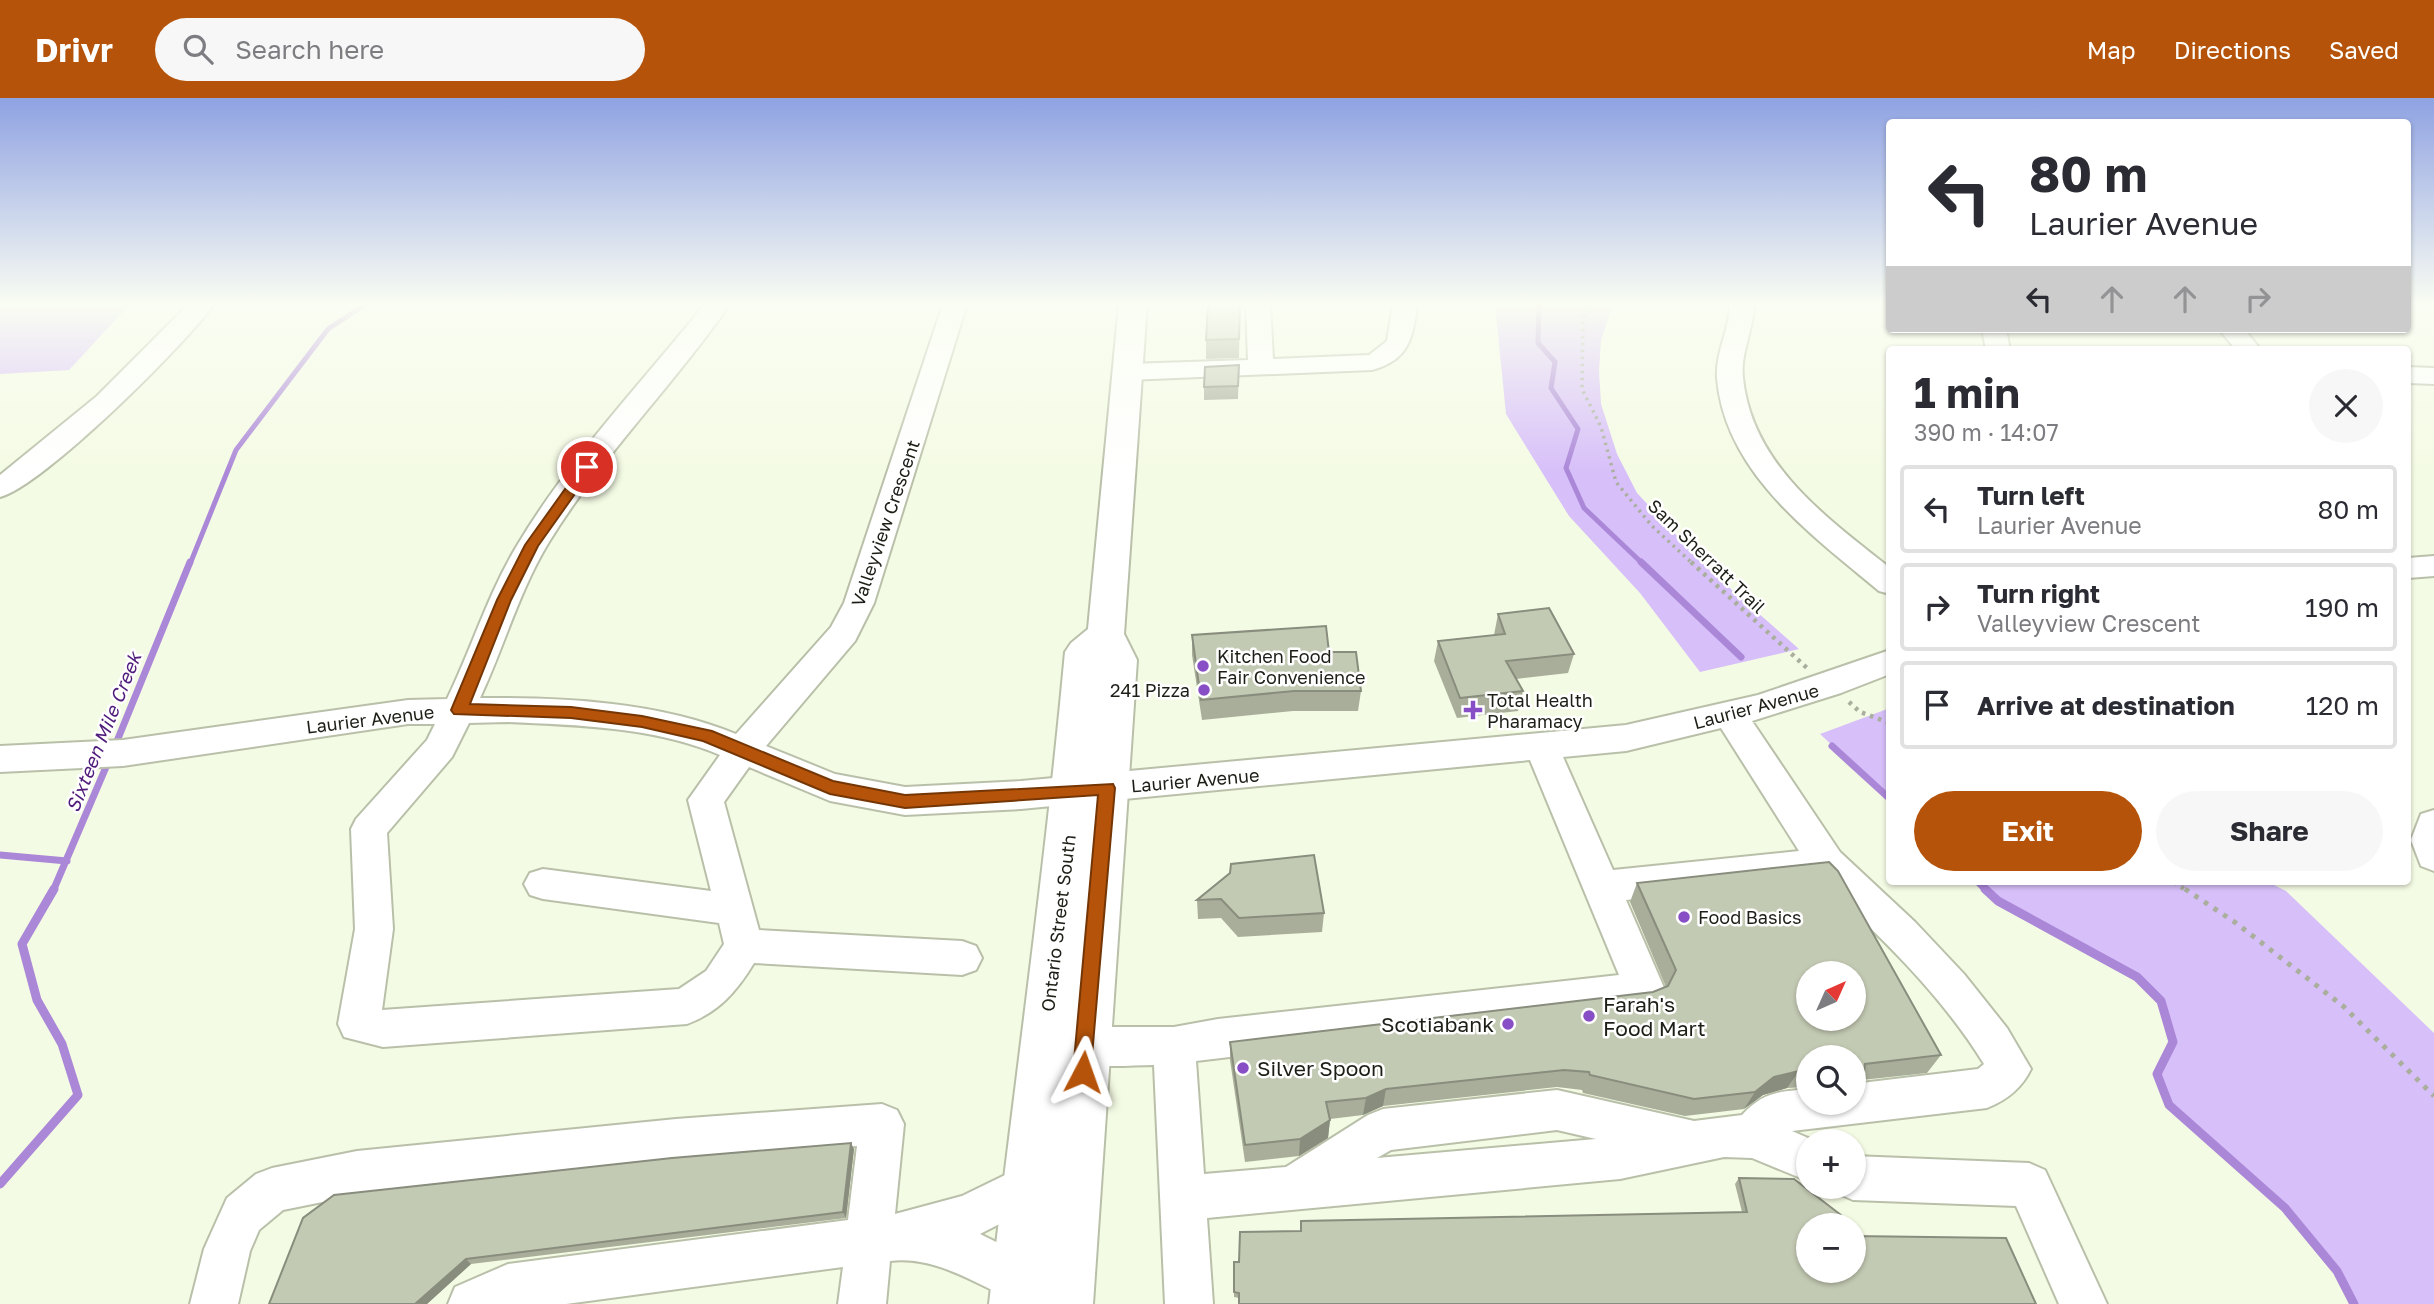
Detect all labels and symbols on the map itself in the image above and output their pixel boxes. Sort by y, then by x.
pin [557,437,617,497]
street label: Valleyview Crescent [846,437,924,609]
street label: Sam Sherratt Trail [1644,494,1771,618]
place label: Kitchen Food Fair Convenience [1217,645,1365,688]
water label: Sixteen Mile Creek [60,647,146,815]
marker: Kitchen Food Fair Convenience [1195,658,1211,674]
place label: 241 Pizza [1110,679,1190,701]
street label: Laurier Avenue [1691,679,1821,733]
marker: 241 Pizza [1196,682,1212,698]
place label: Total Health Pharamacy [1487,689,1593,732]
street label: Laurier Avenue [305,700,435,738]
marker: Total Health Pharamacy [1465,702,1481,718]
street label: Laurier Avenue [1130,763,1260,797]
street label: Ontario Street South [1036,833,1080,1013]
place label: Food Basics [1698,906,1802,928]
marker: Food Basics [1676,909,1692,925]
north arrow [1796,961,1866,1031]
place label: Farah's Food Mart [1603,991,1706,1041]
marker: Farah's Food Mart [1581,1008,1597,1024]
place label: Scotiabank [1381,1011,1494,1037]
marker: Scotiabank [1500,1016,1516,1032]
position arrow [1046,1035,1120,1109]
place label: Silver Spoon [1257,1055,1384,1081]
marker: Silver Spoon [1235,1060,1251,1076]

